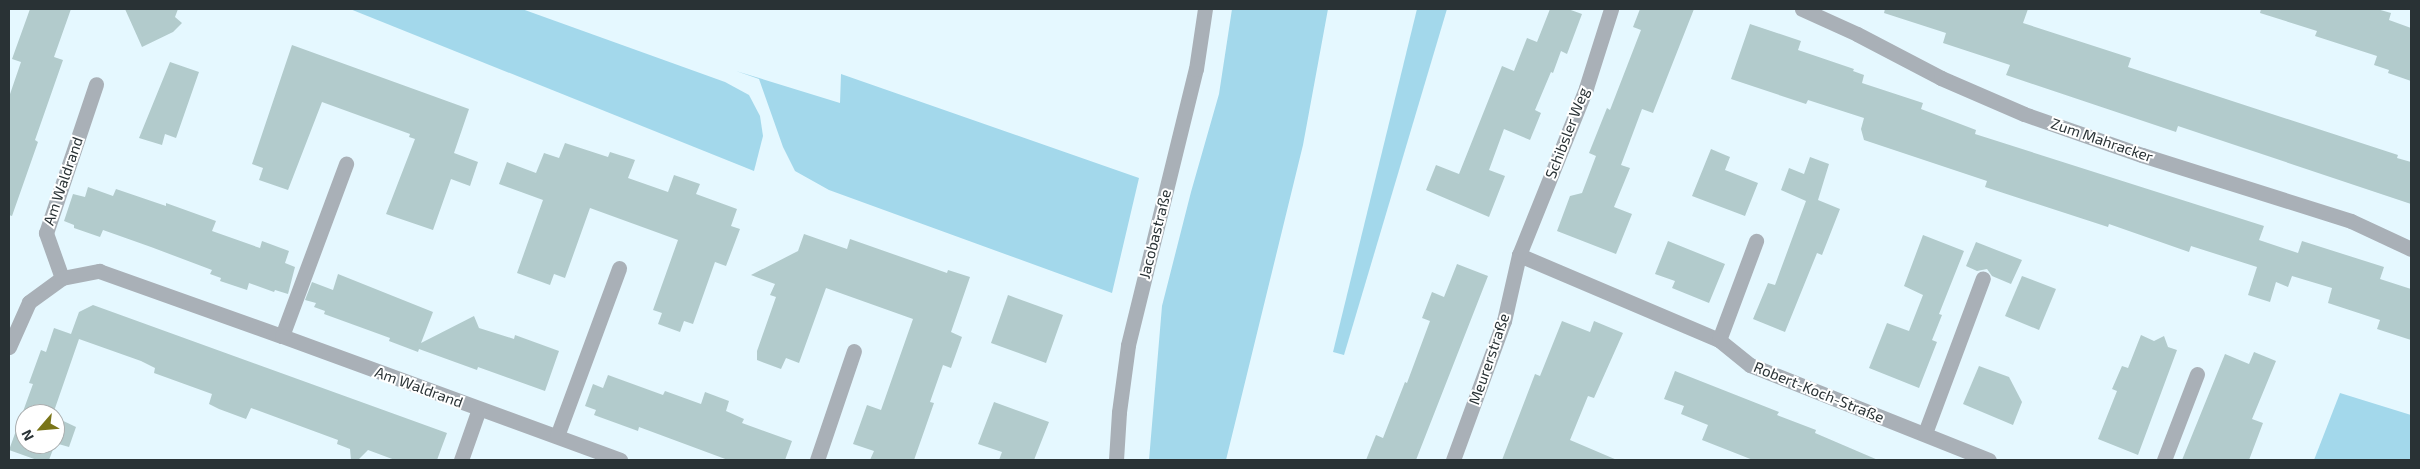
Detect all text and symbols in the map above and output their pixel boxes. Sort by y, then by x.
street label: Schibsler Weg [1541,85,1593,181]
street label: Zum Mahracker [2049,114,2155,166]
street label: Am Waldrand [39,134,87,228]
street label: Jacobastraße [1135,187,1175,281]
street label: Meurerstraße [1465,311,1513,407]
street label: Robert-Koch-Straße [1751,358,1887,426]
street label: Am Waldrand [372,363,466,411]
north arrow [15,404,65,454]
text: N [17,427,37,444]

